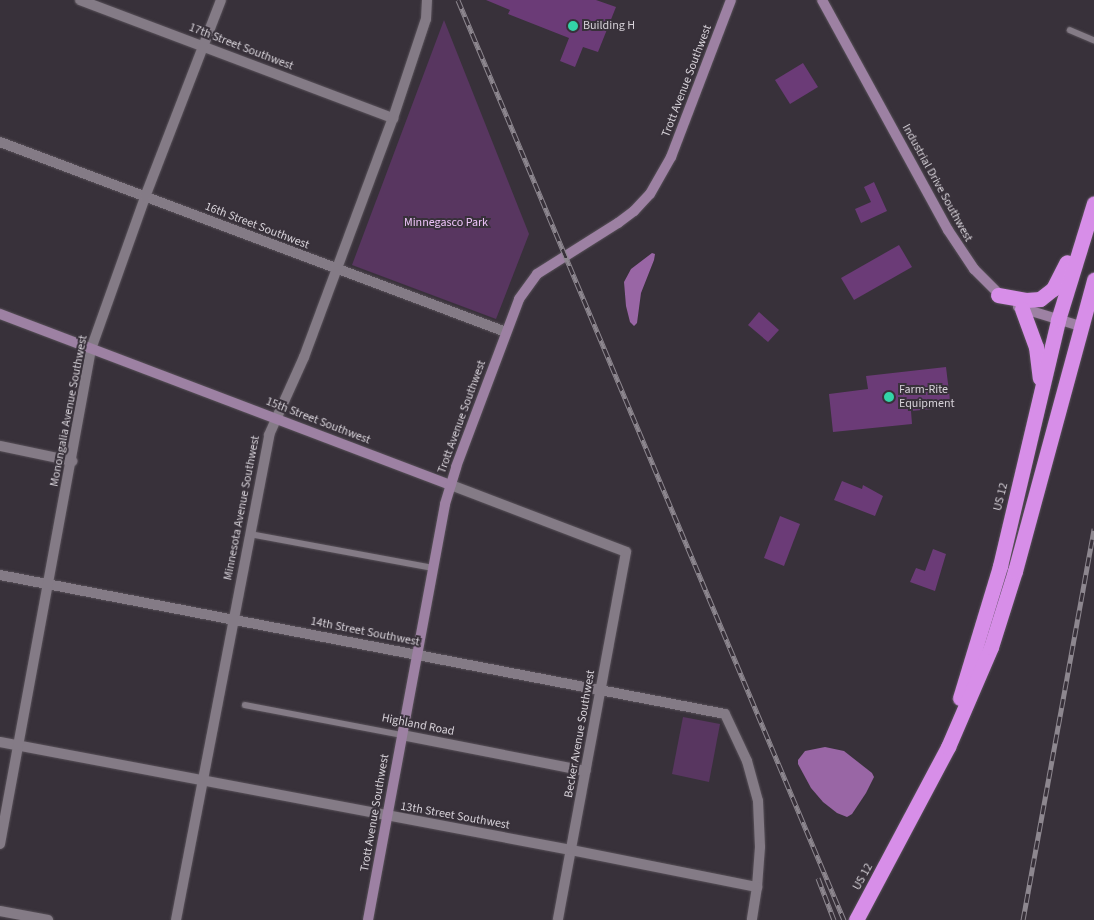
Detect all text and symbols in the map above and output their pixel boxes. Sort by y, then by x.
place label: Building H [583,19,635,33]
street label: 17th Street Southwest [187,20,295,74]
marker: Building H [567,20,579,32]
street label: Trott Avenue Southwest [659,23,715,139]
street label: Industrial Drive Southwest [899,122,975,244]
street label: 16th Street Southwest [203,199,311,253]
park label: Minnegasco Park [404,216,488,230]
street label: Monongalia Avenue Southwest [47,334,91,488]
street label: Trott Avenue Southwest [435,358,489,476]
place label: Farm-Rite Equipment [899,383,955,411]
marker: Farm-Rite Equipment [883,391,895,403]
street label: 15th Street Southwest [264,394,372,448]
street label: Minnesota Avenue Southwest [221,434,263,582]
street label: US 12 [991,482,1011,512]
street label: 14th Street Southwest [309,614,421,650]
street label: Becker Avenue Southwest [562,669,598,799]
street label: Highland Road [380,711,456,739]
street label: Trott Avenue Southwest [358,753,392,873]
street label: 13th Street Southwest [399,799,511,833]
street label: US 12 [850,861,876,893]

